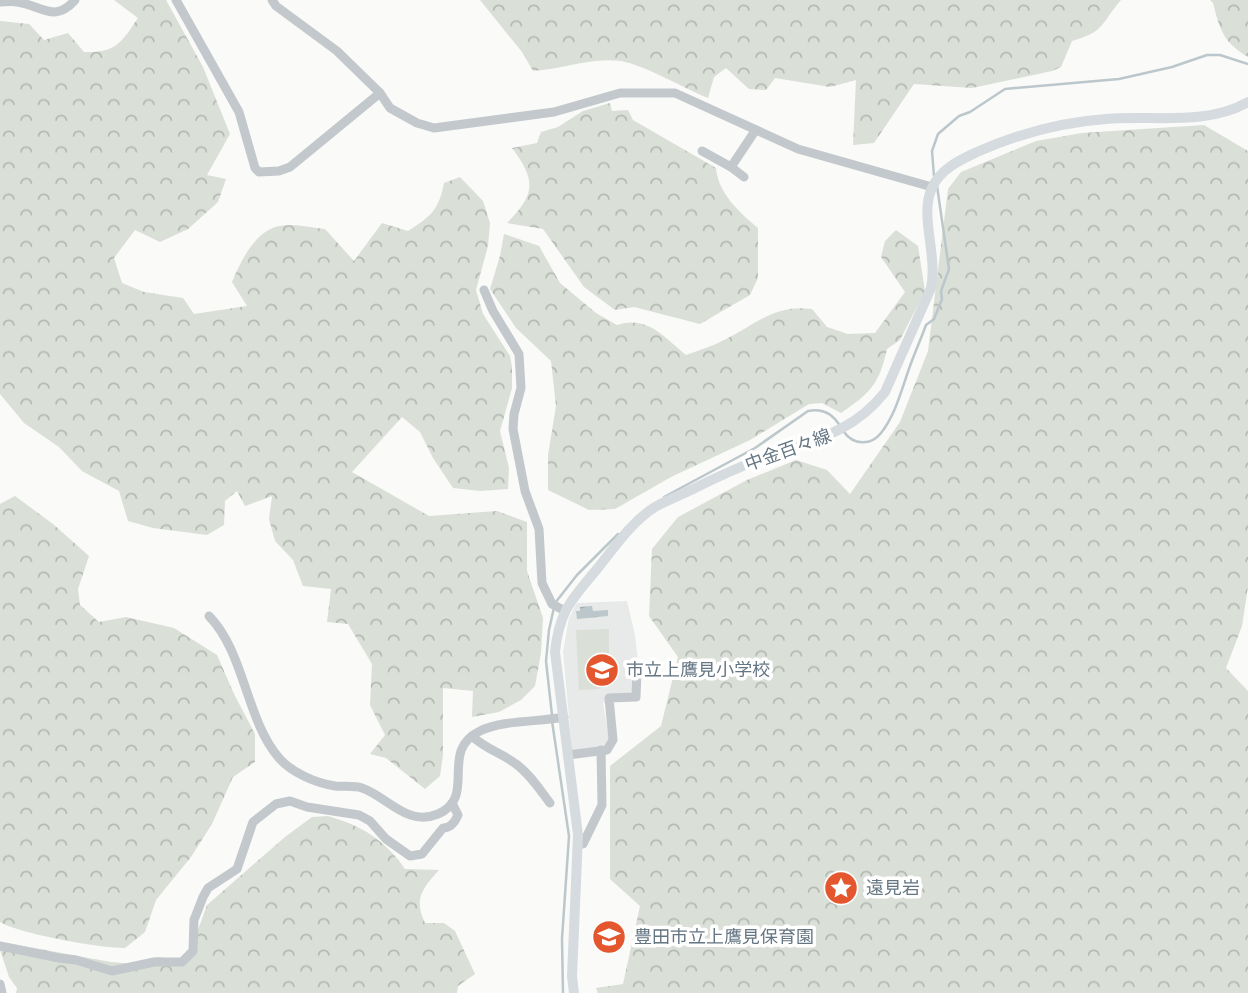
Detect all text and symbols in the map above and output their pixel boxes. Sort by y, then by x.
street label: 中金百々線 [742,425,834,475]
school or university icon: 市立上鷹見小学校 [583,651,621,689]
place label: 市立上鷹見小学校 [626,660,770,680]
place icon: 遠見岩 [822,869,860,907]
place label: 遠見岩 [866,878,920,898]
school or university icon: 豊田市立上鷹見保育園 [590,918,628,956]
place label: 豊田市立上鷹見保育園 [634,927,814,947]

